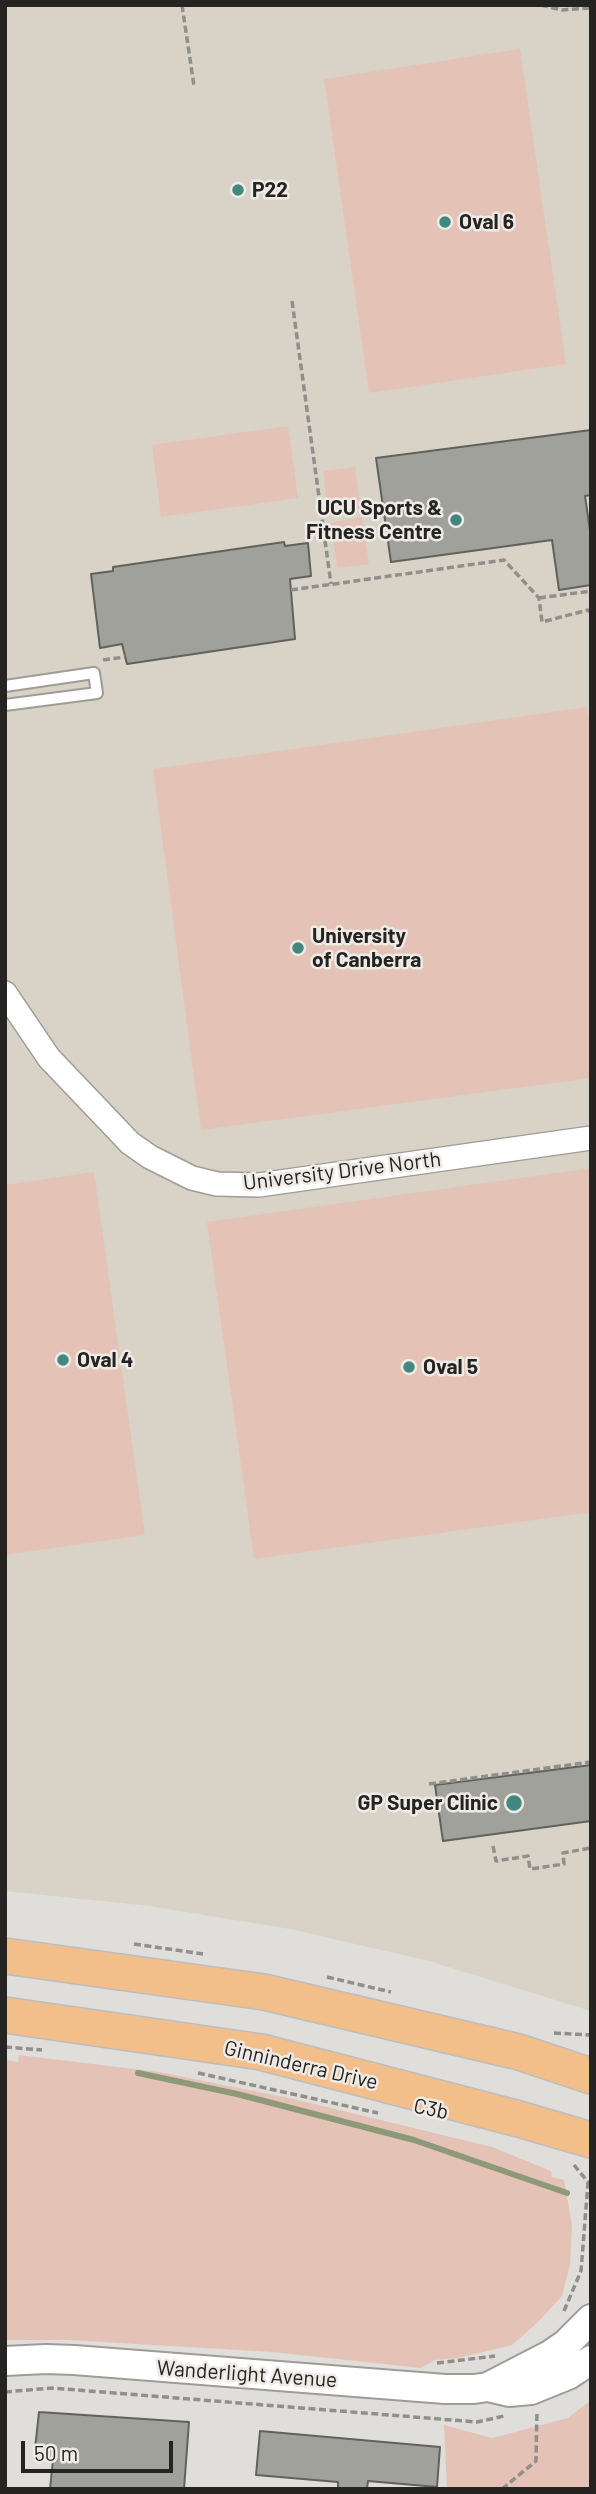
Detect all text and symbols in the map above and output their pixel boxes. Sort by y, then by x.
place label: P22 [252,177,288,203]
marker: P22 [230,182,246,198]
place label: Oval 6 [459,209,514,235]
marker: Oval 6 [437,214,453,230]
place label: UCU Sports & Fitness Centre [306,495,442,545]
marker: UCU Sports & Fitness Centre [448,512,464,528]
place label: University of Canberra [312,923,421,973]
marker: University of Canberra [290,940,306,956]
street label: University Drive North [242,1146,442,1196]
place label: Oval 4 [77,1347,134,1373]
marker: Oval 4 [55,1352,71,1368]
place label: Oval 5 [423,1354,478,1380]
marker: Oval 5 [401,1359,417,1375]
place label: GP Super Clinic [358,1790,498,1816]
marker: GP Super Clinic [504,1793,524,1813]
street label: Ginninderra Drive [222,2035,380,2095]
street label: C3b [411,2093,451,2125]
street label: Wanderlight Avenue [156,2355,338,2393]
scale bar [24,2428,177,2472]
text: 50 m [34,2440,78,2465]

